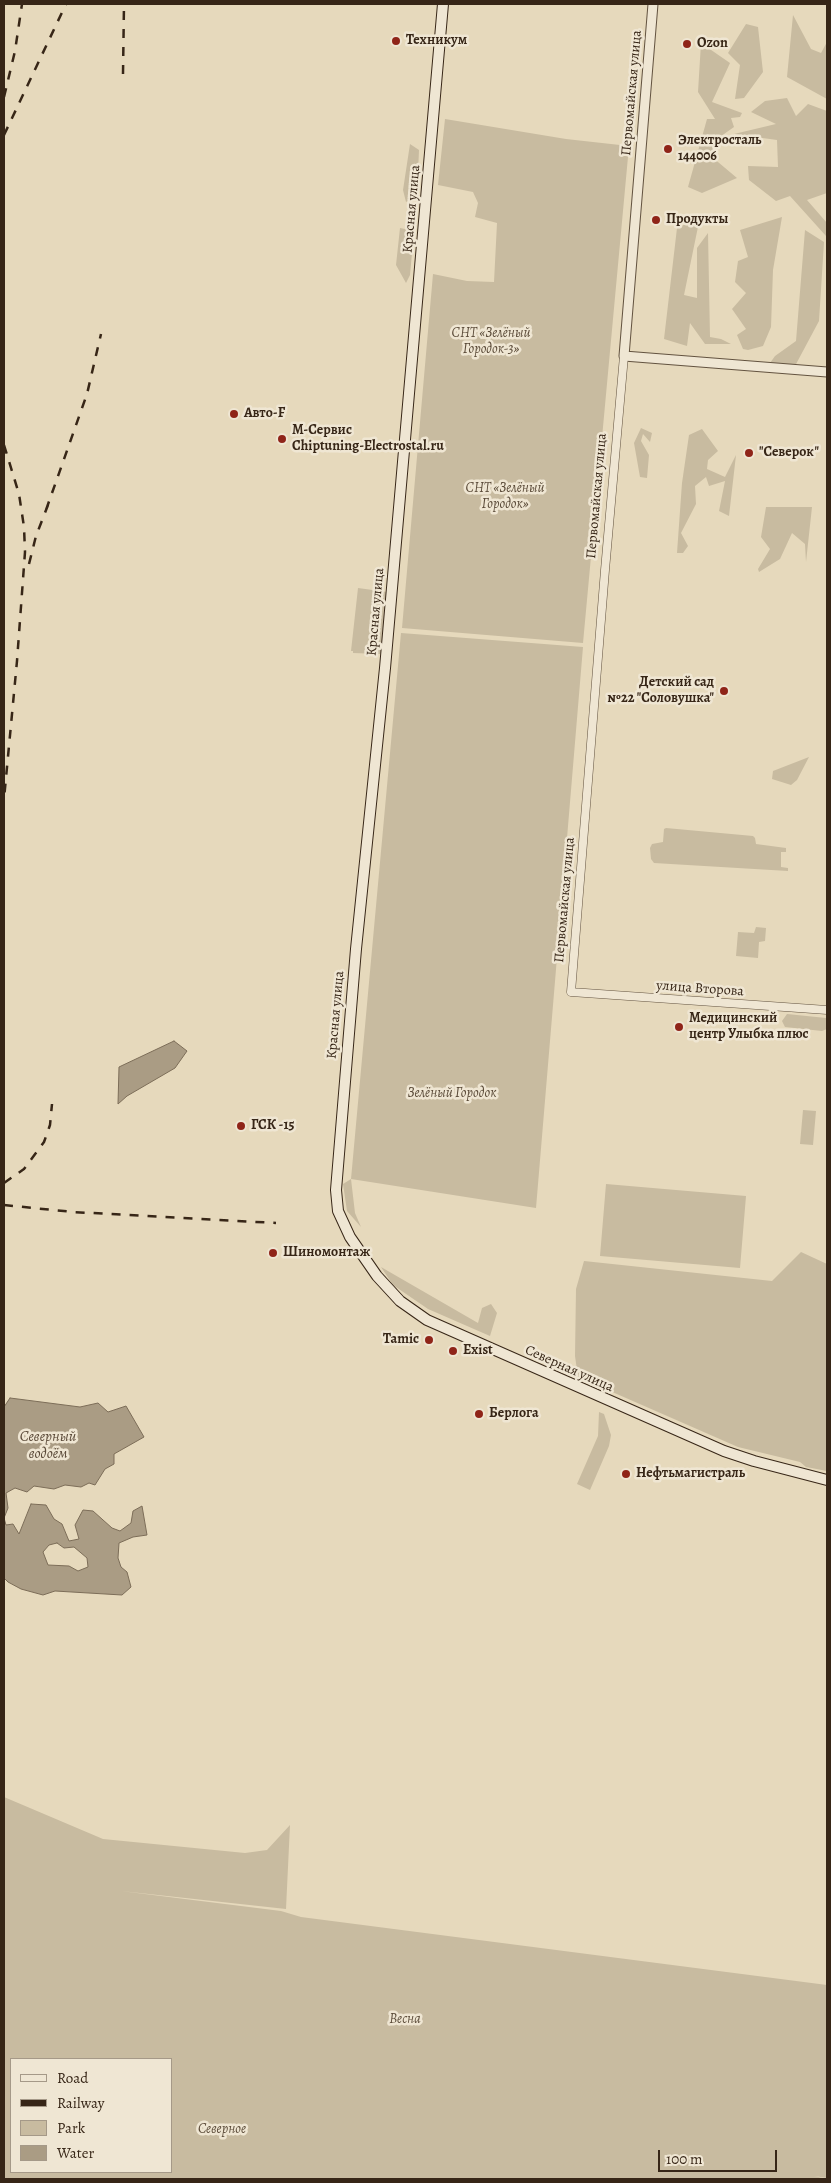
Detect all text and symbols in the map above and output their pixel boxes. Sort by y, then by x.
street label: Первомайская улица [618,30,646,156]
place label: Техникум [406,33,467,49]
marker: Техникум [390,35,402,47]
place label: Ozon [697,36,728,52]
marker: Ozon [681,38,693,50]
place label: Электросталь 144006 [678,133,761,166]
marker: Электросталь 144006 [662,143,674,155]
street label: Красная улица [400,164,424,254]
place label: Продукты [666,212,728,228]
marker: Продукты [650,214,662,226]
park label: СНТ «Зелёный Городок-3» [452,326,530,358]
place label: Авто-F [244,406,285,422]
marker: Авто-F [228,408,240,420]
place label: M-Сервис Chiptuning-Electrostal.ru [292,423,444,456]
marker: M-Сервис Chiptuning-Electrostal.ru [276,433,288,445]
street label: Первомайская улица [583,433,611,559]
place label: "Северок" [759,445,819,461]
marker: "Северок" [743,447,755,459]
park label: СНТ «Зелёный Городок» [466,481,544,514]
street label: Красная улица [364,567,388,657]
place label: Детский сад №22 "Соловушка" [607,675,714,708]
marker: Детский сад №22 "Соловушка" [718,685,730,697]
street label: Первомайская улица [551,837,579,963]
street label: Красная улица [324,970,348,1060]
street label: улица Второва [656,978,744,1000]
place label: Медицинский центр Улыбка плюс [689,1011,809,1044]
marker: Медицинский центр Улыбка плюс [673,1021,685,1033]
park label: Зелёный Городок [408,1086,496,1102]
place label: ГСК -15 [251,1118,294,1134]
marker: ГСК -15 [235,1120,247,1132]
place label: Шиномонтаж [283,1245,370,1261]
marker: Шиномонтаж [267,1247,279,1259]
place label: Tamic [383,1332,419,1348]
marker: Tamic [423,1334,435,1346]
street label: Северная улица [522,1342,616,1396]
place label: Exist [463,1343,493,1359]
marker: Exist [447,1345,459,1357]
place label: Берлога [489,1406,539,1422]
marker: Берлога [473,1408,485,1420]
water label: Северный водоём [20,1428,76,1463]
place label: Нефтьмагистраль [636,1466,745,1482]
marker: Нефтьмагистраль [620,1468,632,1480]
park label: Весна [389,2012,421,2028]
legend [10,2058,172,2173]
text: Road [57,2068,88,2088]
text: Railway [57,2093,104,2113]
text: Park [57,2118,85,2138]
park label: Северное [198,2122,246,2138]
scale bar [661,2140,780,2172]
text: Water [57,2143,94,2163]
text: 100 m [666,2149,703,2169]

